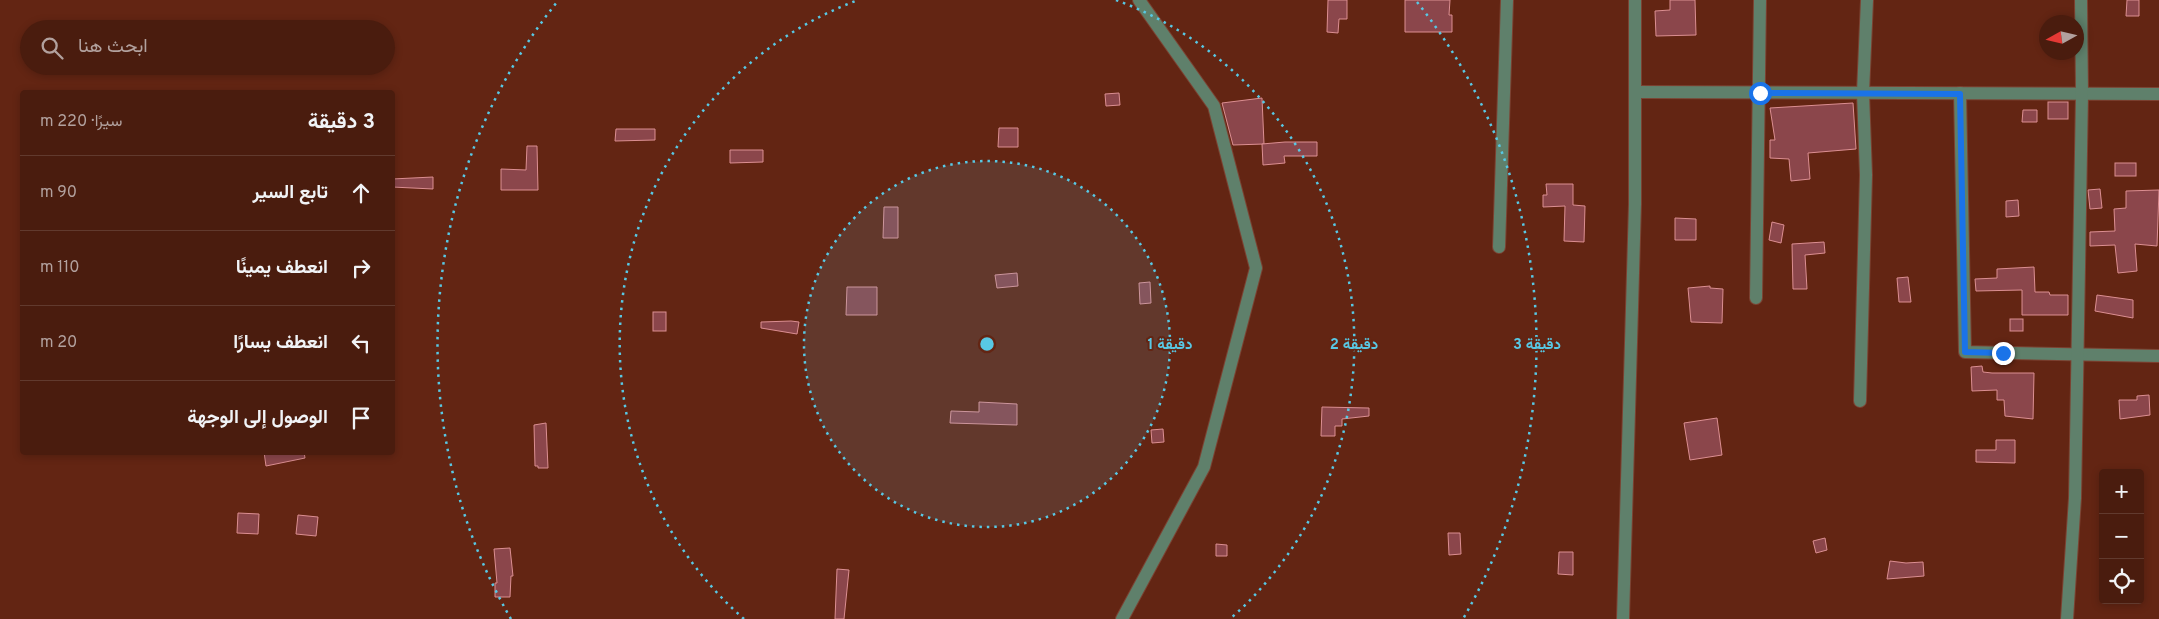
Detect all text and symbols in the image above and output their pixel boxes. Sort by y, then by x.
north arrow [2039,15,2084,60]
search box [20,20,395,75]
icon: search [38,34,66,62]
text: ابحث هنا [78,35,148,59]
route start [1749,82,1772,105]
text: 3 دقيقة [308,109,375,136]
text: سيرًا · 220 m [40,112,122,132]
icon: ahead [347,179,375,207]
text: تابع السير [252,181,328,205]
text: 90 m [40,183,77,203]
icon: right [347,254,375,282]
text: انعطف يمينًا [236,256,328,280]
text: 110 m [40,258,80,278]
icon: left [347,329,375,357]
text: انعطف يسارًا [233,331,328,355]
text: 20 m [40,333,77,353]
centre of rings [978,335,996,353]
text: 1 دقيقة [1147,336,1193,355]
text: 2 دقيقة [1330,336,1378,355]
text: 3 دقيقة [1513,336,1561,355]
route end [1992,342,2015,365]
icon: arrive [347,404,375,432]
text: الوصول إلى الوجهة [187,406,328,430]
map controls [2099,469,2144,604]
button: + [2099,469,2144,514]
button: − [2099,514,2144,559]
button: locate [2099,559,2144,604]

